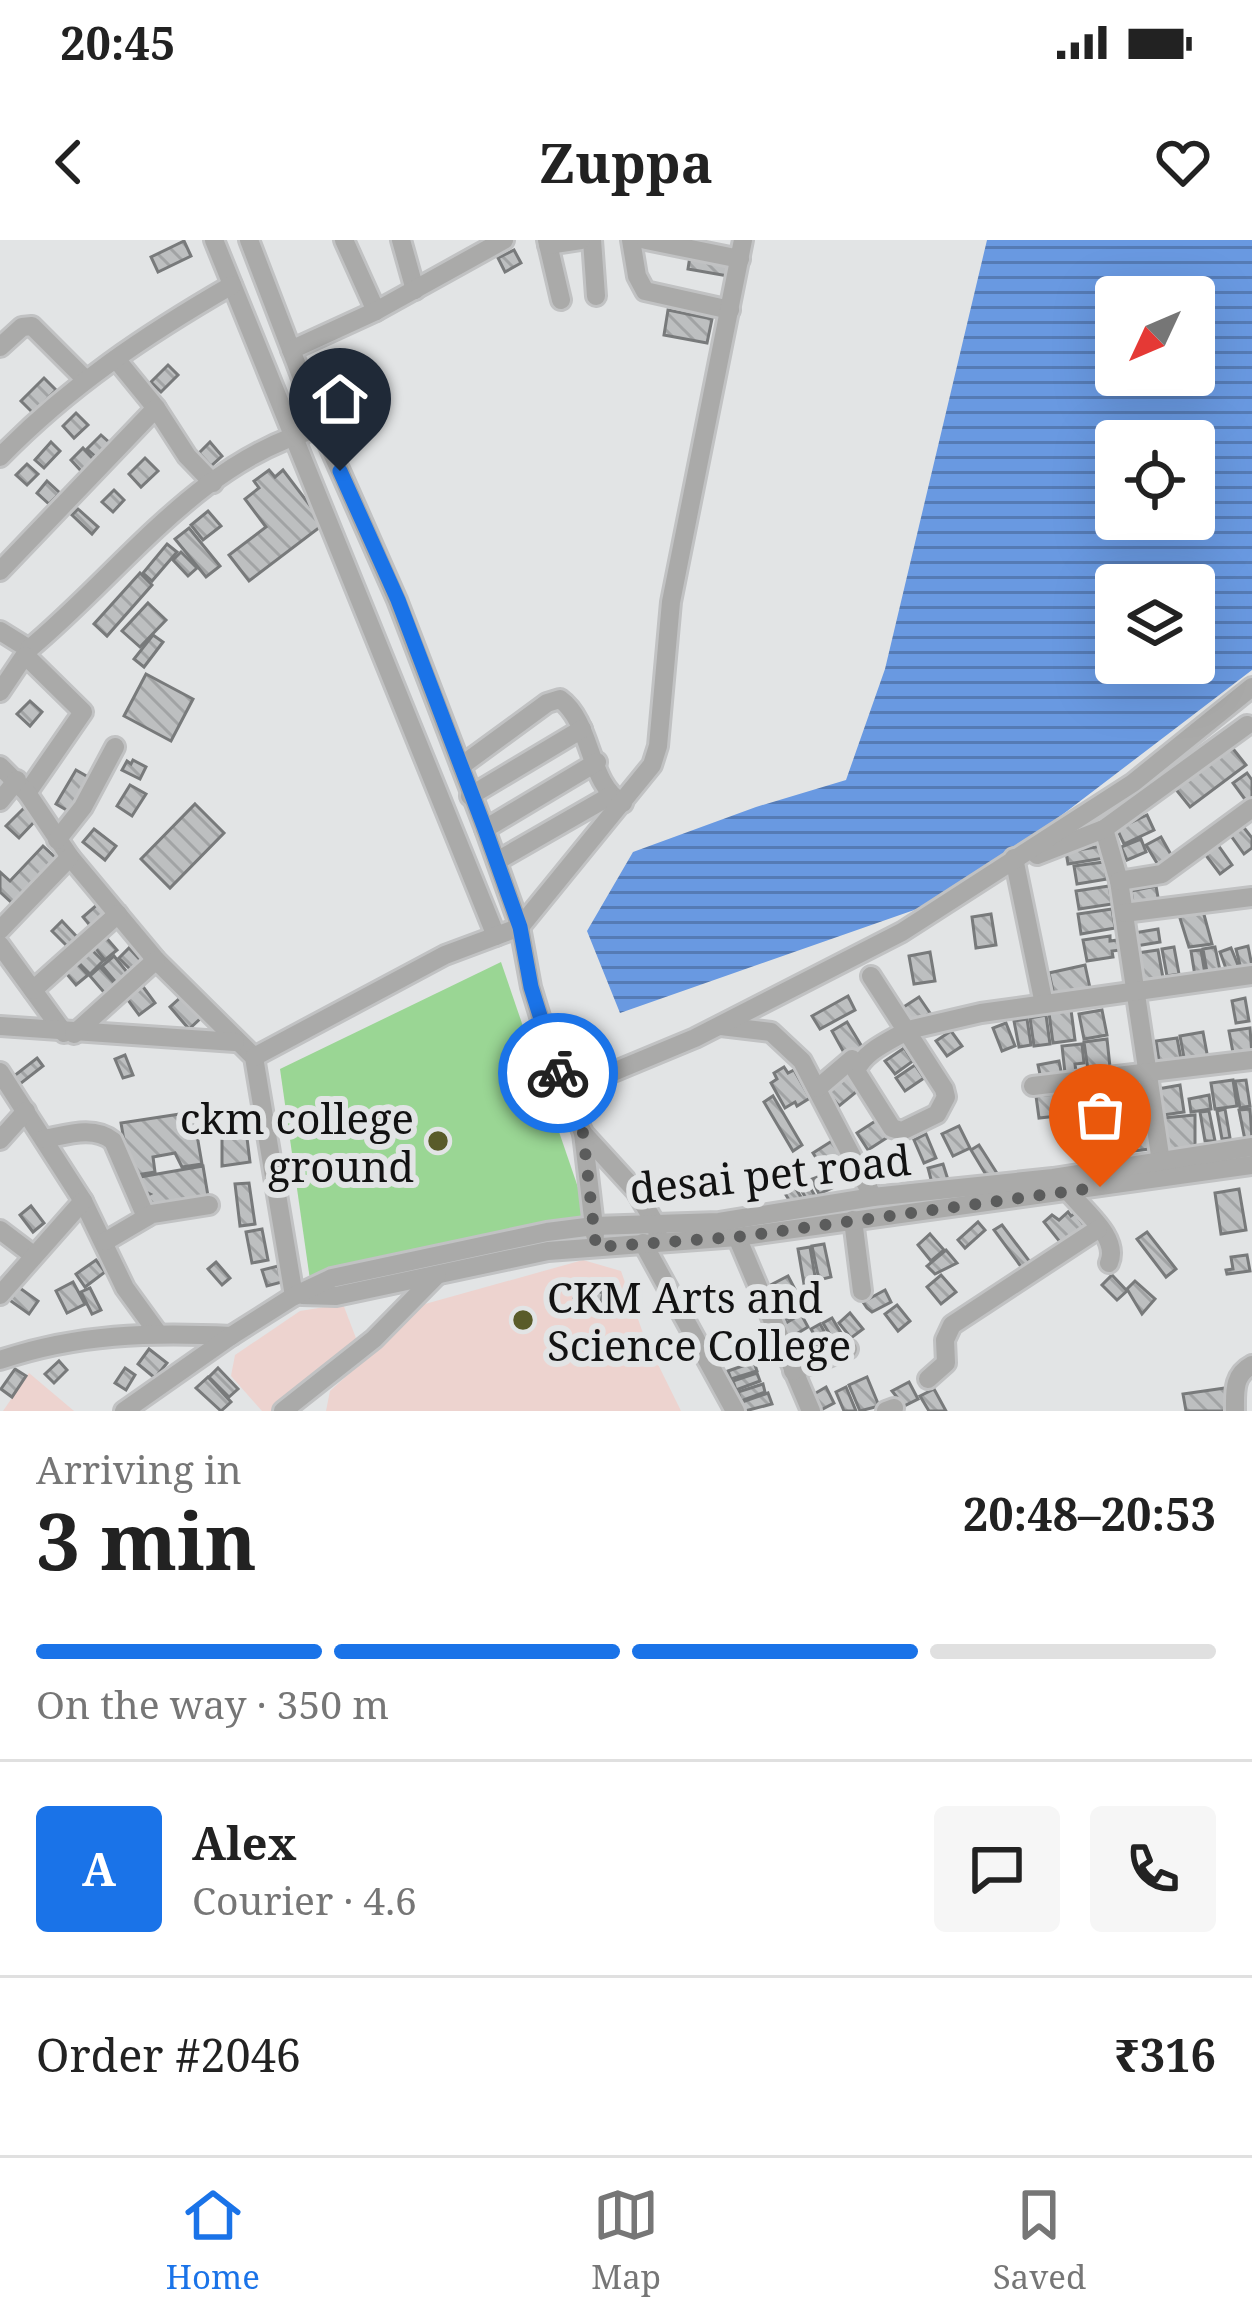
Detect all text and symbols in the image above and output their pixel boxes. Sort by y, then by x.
text: 20:45 [60,12,175,73]
text: Zuppa [539,125,713,199]
icon: back [36,129,102,195]
icon: heart [1150,129,1216,195]
north arrow [1095,276,1215,396]
map controls [1095,276,1215,684]
pin [289,348,391,471]
icon: home [307,366,373,432]
button: locate [1095,420,1215,540]
button: layers [1095,564,1215,684]
courier [498,1013,618,1133]
icon: bike [525,1040,591,1106]
pin [1049,1064,1151,1187]
icon: bag [1067,1082,1133,1148]
place label: ckm college ground [180,1089,414,1194]
marker: ckm college ground [425,1128,451,1154]
street label: desai pet road [626,1130,914,1216]
place label: CKM Arts and Science College [547,1268,851,1373]
marker: CKM Arts and Science College [510,1307,536,1333]
text: Arriving in [36,1442,242,1495]
text: 20:48–20:53 [963,1483,1216,1544]
text: 3 min [36,1487,257,1593]
text: On the way · 350 m [36,1677,389,1730]
button: chat [934,1806,1060,1932]
button: phone [1090,1806,1216,1932]
text: Alex [192,1812,297,1873]
text: A [82,1838,116,1899]
text: Courier · 4.6 [192,1873,417,1926]
text: Order #2046 [36,2024,301,2085]
text: ₹316 [1115,2024,1216,2085]
tab: Home [166,2182,260,2299]
tab: Map [591,2182,661,2299]
tab: Saved [993,2182,1086,2299]

